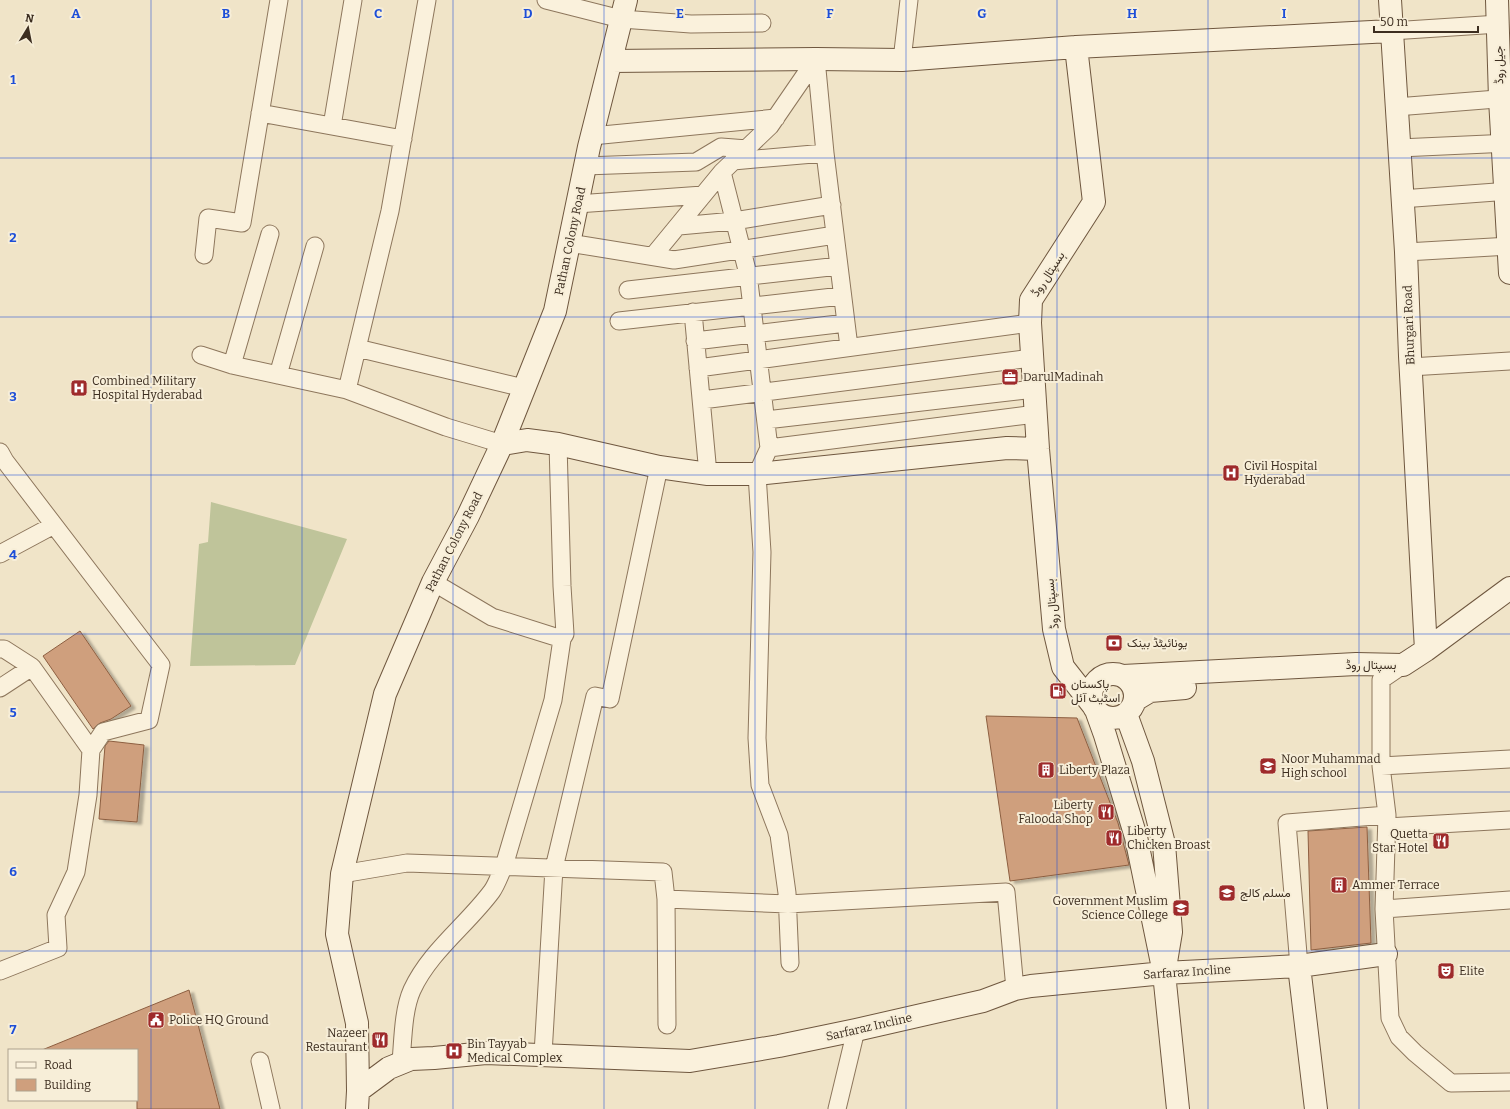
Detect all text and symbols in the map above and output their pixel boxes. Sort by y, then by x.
text: A [71,6,81,21]
text: B [222,6,230,21]
text: C [374,6,382,21]
text: D [523,6,533,21]
text: E [676,6,684,21]
text: F [826,6,834,21]
text: G [977,6,987,21]
text: H [1127,6,1137,21]
text: I [1282,6,1287,21]
north arrow [8,8,48,48]
scale bar [1374,8,1478,34]
text: N [24,12,35,26]
text: 50 m [1380,15,1409,29]
street label: جیل روڈ [1492,46,1507,84]
text: 1 [10,72,16,87]
street label: Pathan Colony Road [552,185,588,297]
text: 2 [9,230,17,245]
street label: ہسپتال روڈ [1028,249,1069,300]
street label: Bhurgari Road [1401,285,1417,365]
office icon: DarulMadinah [1000,367,1020,387]
place label: DarulMadinah [1023,370,1104,384]
place label: Combined Military Hospital Hyderabad [92,374,202,402]
hospital icon: Combined Military Hospital Hyderabad [69,378,89,398]
text: 3 [9,389,17,404]
place label: Civil Hospital Hyderabad [1244,459,1318,487]
hospital icon: Civil Hospital Hyderabad [1221,463,1241,483]
street label: Pathan Colony Road [423,490,485,594]
text: 4 [9,547,17,562]
street label: ہسپتال روڈ [1042,578,1063,630]
bank icon: یونائیٹڈ بینک [1104,633,1124,653]
place label: یونائیٹڈ بینک [1127,636,1187,651]
street label: ہسپتال روڈ [1346,658,1396,673]
place label: پاکستان اسٹیٹ آئل [1071,677,1120,706]
fuel station icon: پاکستان اسٹیٹ آئل [1048,681,1068,701]
text: 5 [9,705,17,720]
place label: Noor Muhammad High school [1281,752,1381,780]
school or university icon: Noor Muhammad High school [1258,756,1278,776]
building icon: Liberty Plaza [1036,760,1056,780]
place label: Liberty Plaza [1059,763,1130,777]
place label: Liberty Falooda Shop [1018,798,1094,826]
restaurant icon: Liberty Falooda Shop [1096,802,1116,822]
place label: Liberty Chicken Broast [1127,824,1211,852]
place label: Quetta Star Hotel [1372,827,1429,855]
restaurant icon: Liberty Chicken Broast [1104,828,1124,848]
restaurant icon: Quetta Star Hotel [1431,831,1451,851]
text: 6 [9,864,17,879]
building icon: Ammer Terrace [1329,875,1349,895]
place label: Ammer Terrace [1352,878,1440,892]
school or university icon: مسلم کالج [1217,883,1237,903]
place label: مسلم کالج [1240,886,1291,902]
place label: Government Muslim Science College [1052,894,1169,922]
school or university icon: Government Muslim Science College [1171,898,1191,918]
theatre icon: Elite [1436,961,1456,981]
street label: Sarfaraz Incline [1143,962,1231,982]
place label: Elite [1459,964,1484,978]
public building icon: Police HQ Ground [146,1010,166,1030]
street label: Sarfaraz Incline [825,1010,913,1044]
place label: Police HQ Ground [169,1013,269,1027]
text: 7 [10,1022,17,1037]
place label: Nazeer Restaurant [305,1026,368,1054]
restaurant icon: Nazeer Restaurant [370,1030,390,1050]
place label: Bin Tayyab Medical Complex [467,1037,563,1065]
hospital icon: Bin Tayyab Medical Complex [444,1041,464,1061]
legend [8,1049,138,1101]
text: Road [44,1058,72,1072]
text: Building [44,1078,91,1092]

